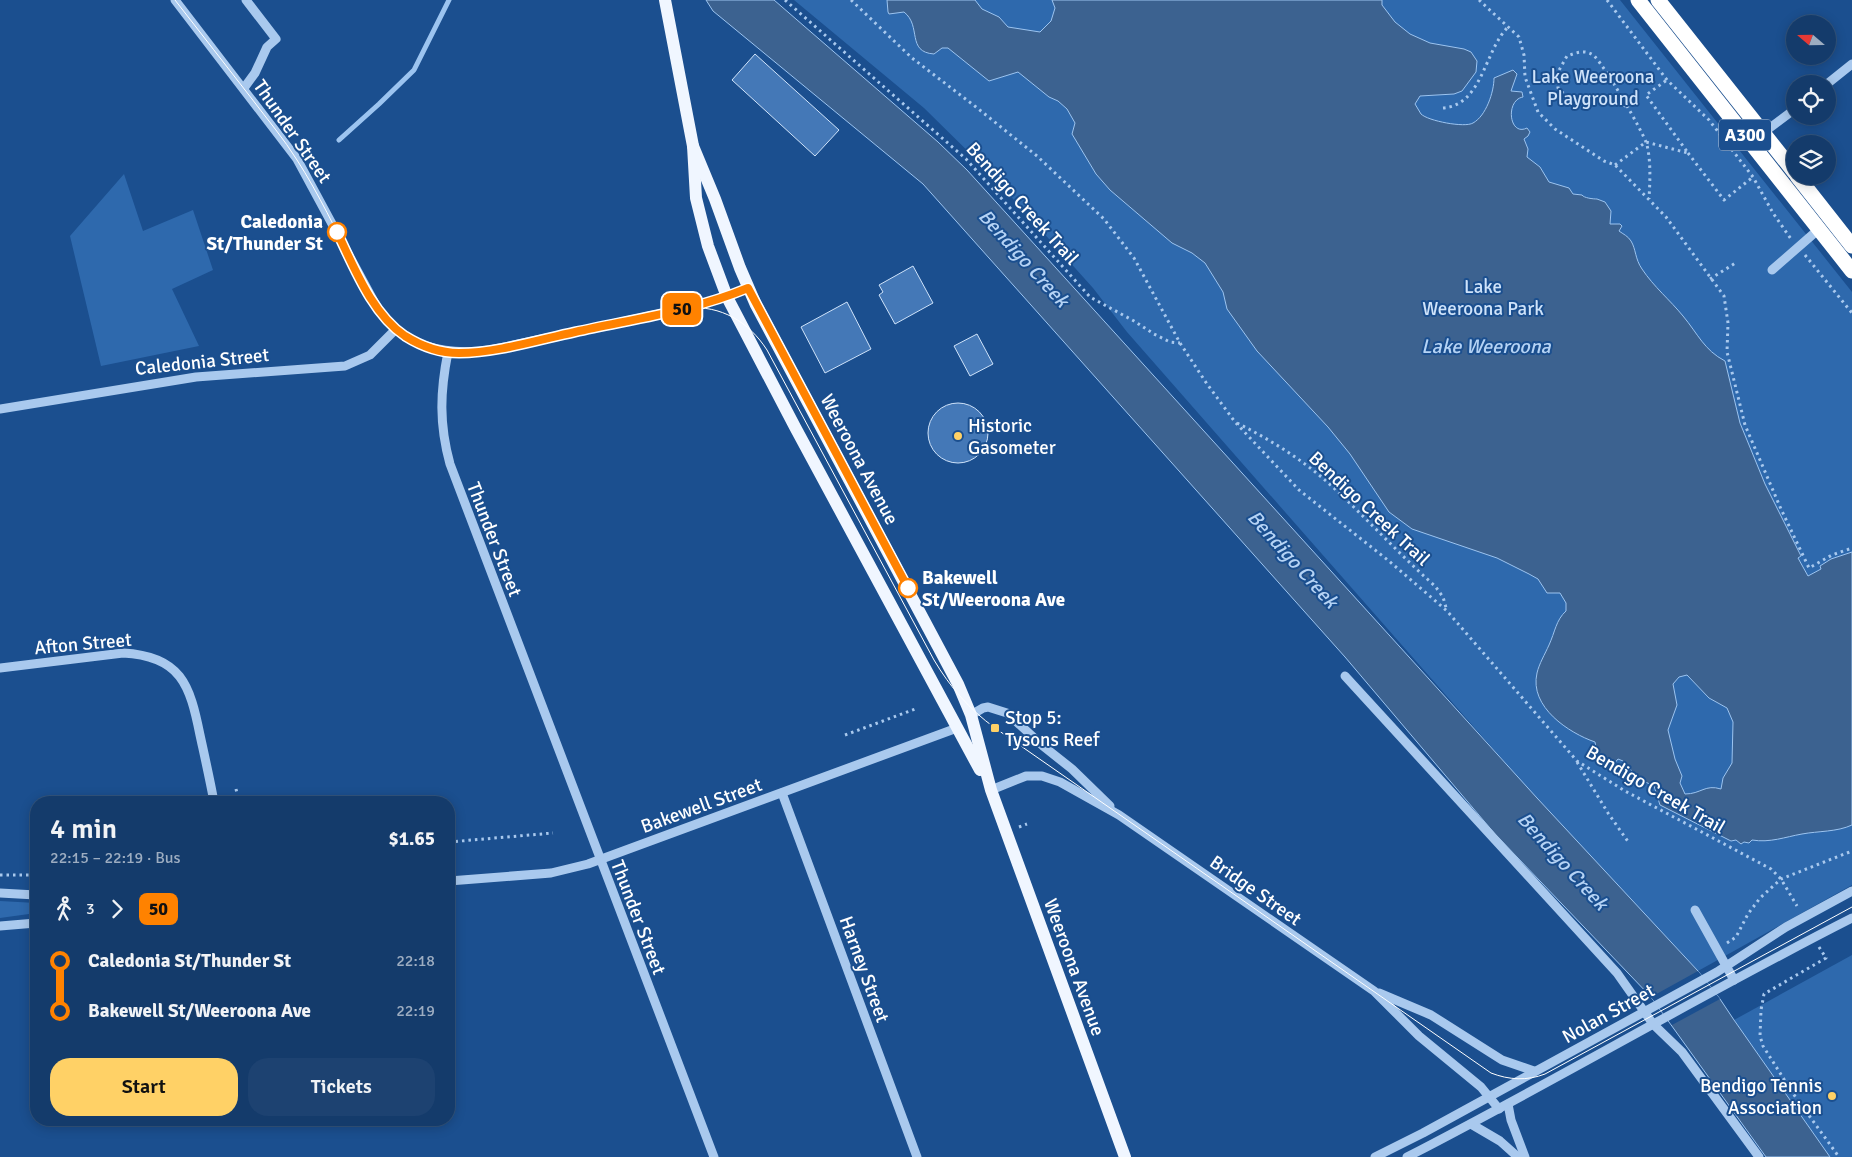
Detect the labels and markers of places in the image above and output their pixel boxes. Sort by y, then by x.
place label: Caledonia St/Thunder St [206,210,323,256]
marker: Caledonia St/Thunder St [327,222,347,242]
place label: Historic Gasometer [968,414,1056,460]
marker: Historic Gasometer [952,430,964,442]
place label: Bakewell St/Weeroona Ave [922,566,1065,612]
marker: Bakewell St/Weeroona Ave [898,578,918,598]
place label: Stop 5: Tysons Reef [1005,706,1101,752]
marker: Stop 5: Tysons Reef [989,722,1001,734]
place label: Bendigo Tennis Association [1700,1074,1822,1120]
marker: Bendigo Tennis Association [1826,1090,1838,1102]

